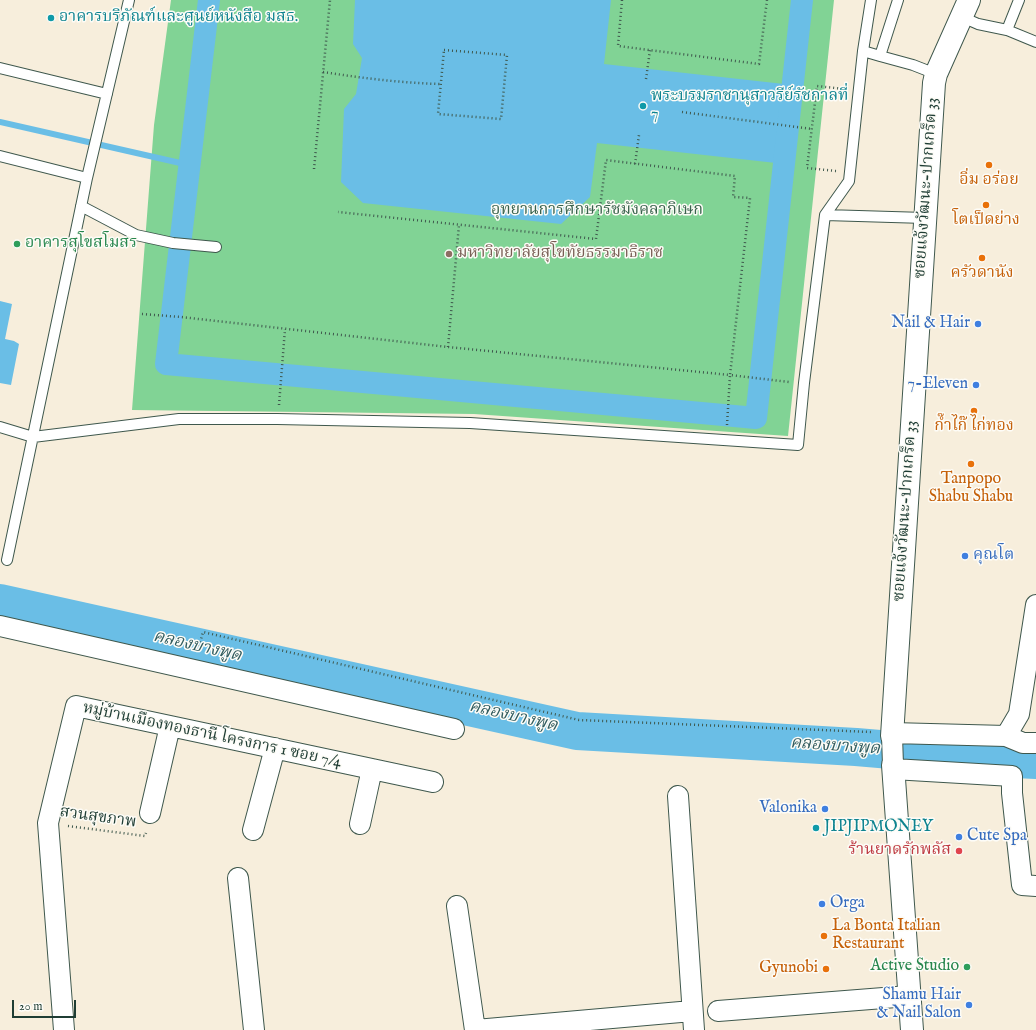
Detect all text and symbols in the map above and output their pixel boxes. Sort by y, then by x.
place label: อาคารบริภัณฑ์และศูนย์หนังสือ มสธ. [59,8,298,28]
marker: อาคารบริภัณฑ์และศูนย์หนังสือ มสธ. [46,13,56,23]
place label: พระบรมราชานุสาวรีย์รัชกาลที่ 7 [651,87,848,125]
street label: ซอยแจ้งวัฒนะ-ปากเกร็ด 33 [911,97,943,279]
marker: พระบรมราชานุสาวรีย์รัชกาลที่ 7 [638,101,648,111]
marker: อิ่ม อร่อย [984,160,994,170]
place label: อิ่ม อร่อย [959,171,1019,191]
marker: โตเป็ดย่าง [981,200,991,210]
park label: อุทยานการศึกษารัชมังคลาภิเษก [491,201,703,221]
place label: โตเป็ดย่าง [952,211,1020,231]
place label: อาคารสุโขสโมสร [25,234,137,254]
marker: อาคารสุโขสโมสร [12,239,22,249]
place label: มหาวิทยาลัยสุโขทัยธรรมาธิราช [457,244,663,264]
marker: มหาวิทยาลัยสุโขทัยธรรมาธิราช [444,249,454,259]
marker: ครัวดานัง [977,253,987,263]
place label: ครัวดานัง [950,264,1014,284]
place label: Nail & Hair [891,314,970,334]
marker: Nail & Hair [973,319,983,329]
place label: 7-Eleven [907,375,968,395]
marker: 7-Eleven [971,380,981,390]
marker: ก๊ำไก๊ ไก่ทอง [969,406,979,416]
place label: ก๊ำไก๊ ไก่ทอง [934,417,1014,437]
street label: ซอยแจ้งวัฒนะ-ปากเกร็ด 33 [890,420,922,602]
marker: Tanpopo Shabu Shabu [966,459,976,469]
place label: Tanpopo Shabu Shabu [929,470,1013,508]
place label: คุณโต [973,546,1014,566]
marker: คุณโต [960,551,970,561]
water label: คลองบางพูด [151,627,243,667]
water label: คลองบางพูด [467,697,559,737]
street label: หมู่บ้านเมืองทองธานี โครงการ 1 ซอย 7/4 [81,699,343,773]
water label: คลองบางพูด [789,734,881,760]
place label: Valonika [760,799,817,819]
street label: สวนสุขภาพ [58,803,138,833]
marker: Valonika [820,804,830,814]
place label: JIPJIPMONEY [824,818,933,838]
marker: JIPJIPMONEY [811,823,821,833]
place label: Cute Spa [967,827,1027,847]
marker: Cute Spa [954,832,964,842]
place label: ร้านยาดรักพลัส [848,841,951,861]
marker: ร้านยาดรักพลัส [954,846,964,856]
place label: Orga [830,894,865,914]
marker: Orga [817,899,827,909]
place label: La Bonta Italian Restaurant [832,917,941,955]
marker: La Bonta Italian Restaurant [819,931,829,941]
place label: Active Studio [870,957,959,977]
place label: Gyunobi [759,959,818,979]
marker: Active Studio [962,962,972,972]
marker: Gyunobi [821,964,831,974]
place label: Shamu Hair & Nail Salon [877,986,961,1024]
scale bar [14,992,78,1018]
text: 20 m [19,999,42,1014]
marker: Shamu Hair & Nail Salon [964,1000,974,1010]

